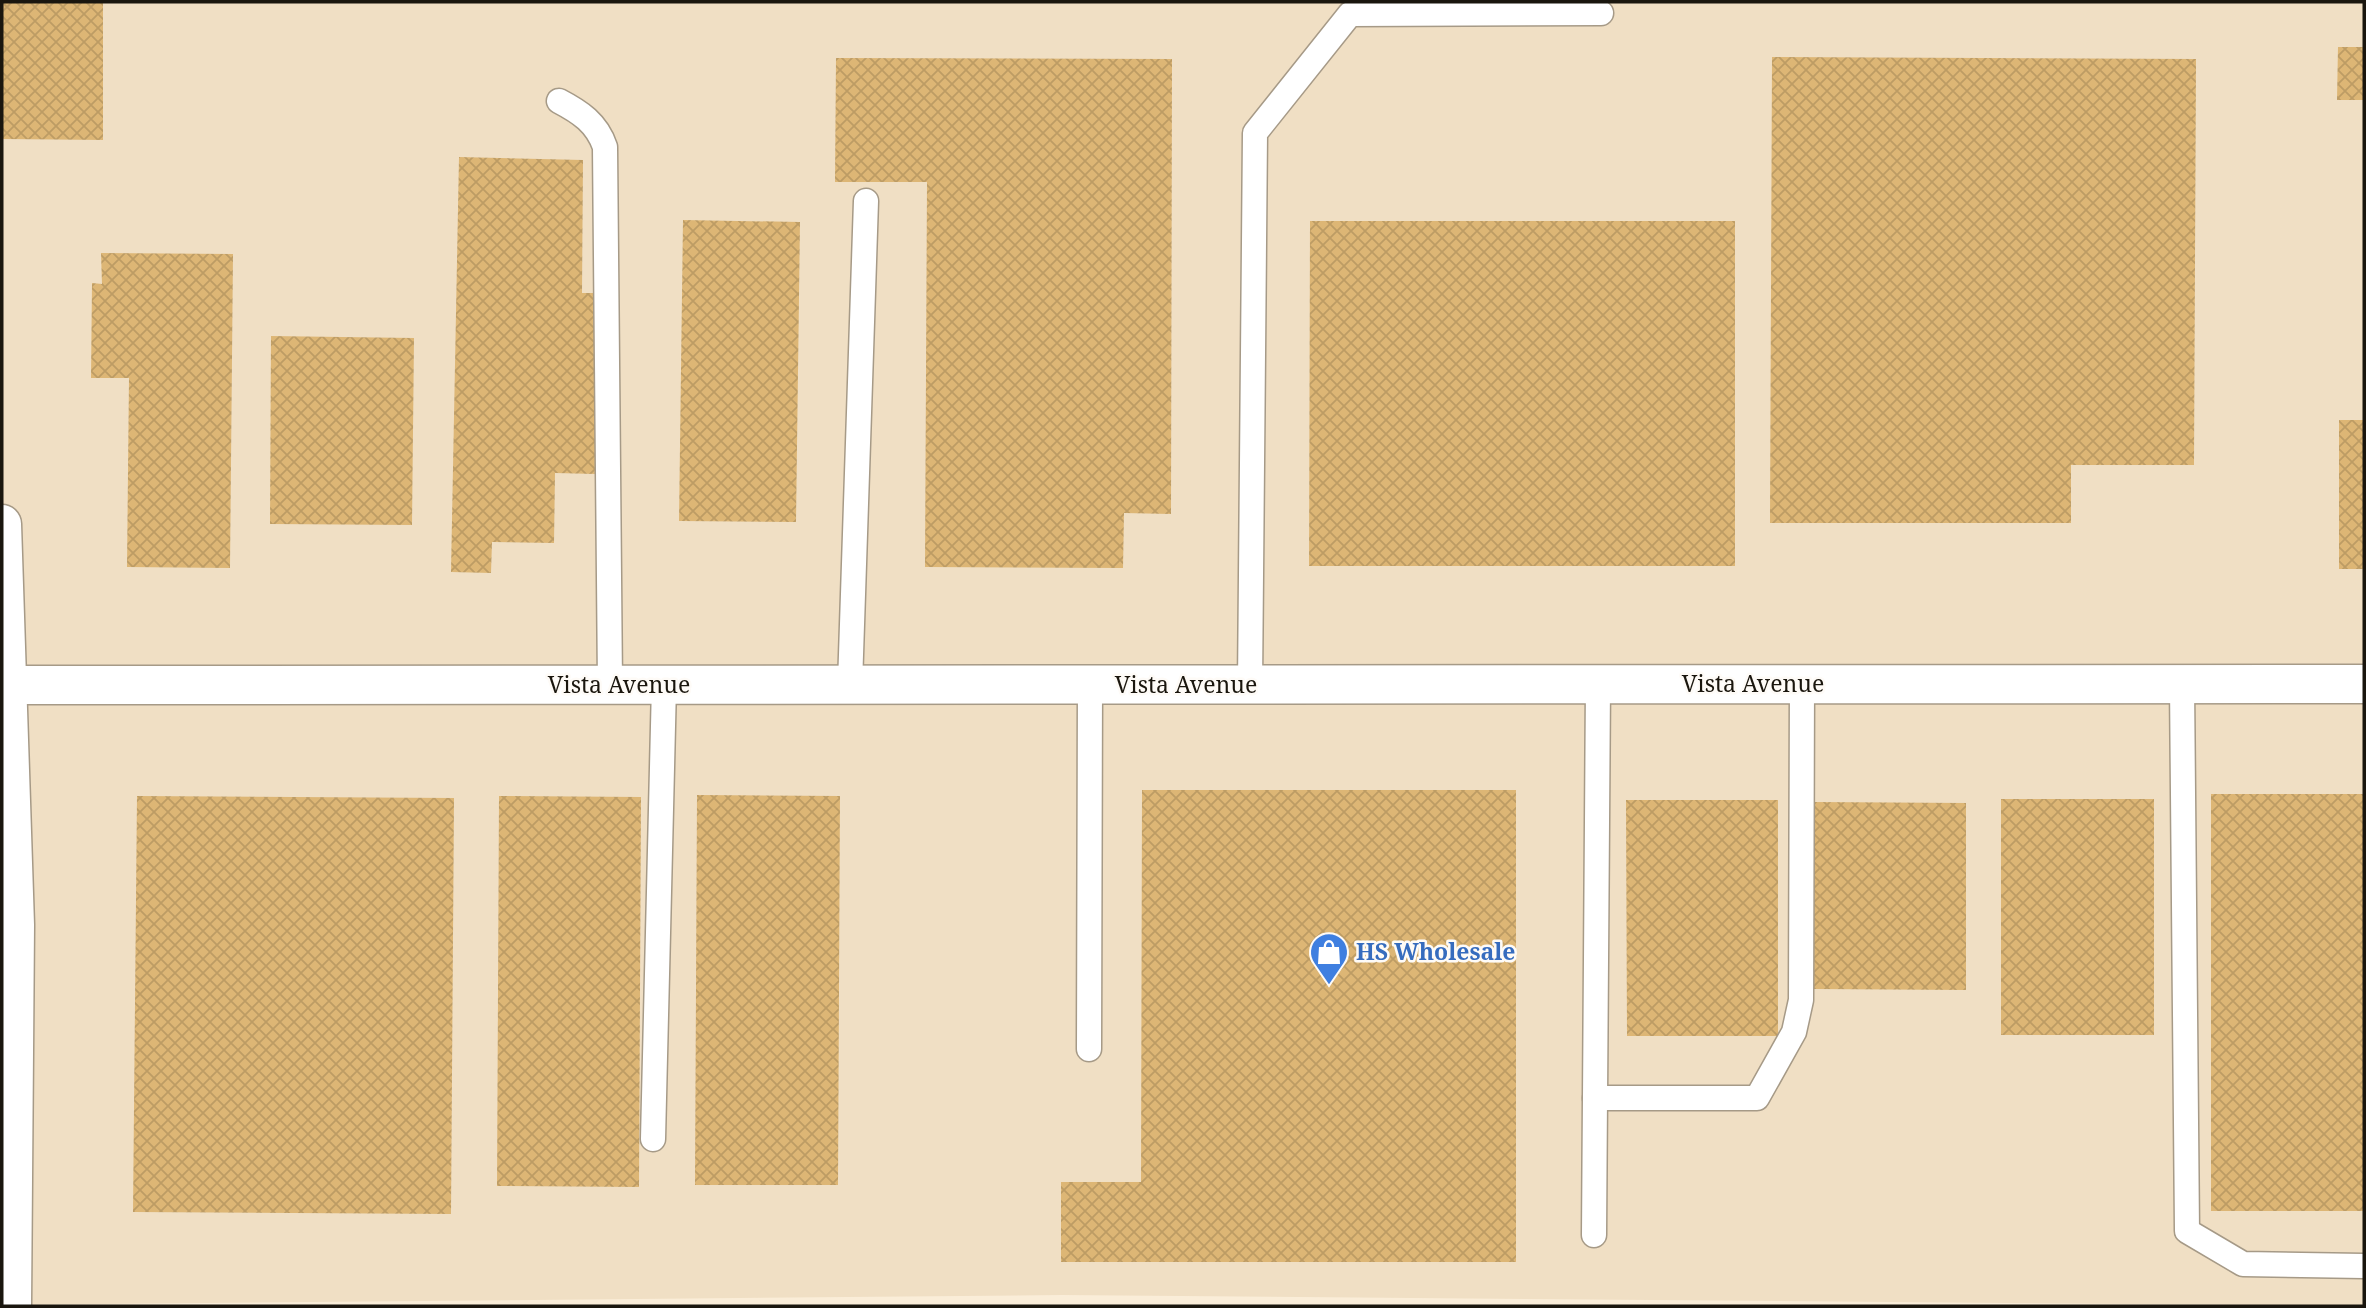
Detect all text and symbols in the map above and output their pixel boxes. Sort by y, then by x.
street label: Vista Avenue [1682,667,1824,699]
street label: Vista Avenue [548,668,690,700]
street label: Vista Avenue [1115,668,1257,700]
shop icon: HS Wholesale [1308,931,1350,986]
place label: HS Wholesale [1356,935,1516,967]

